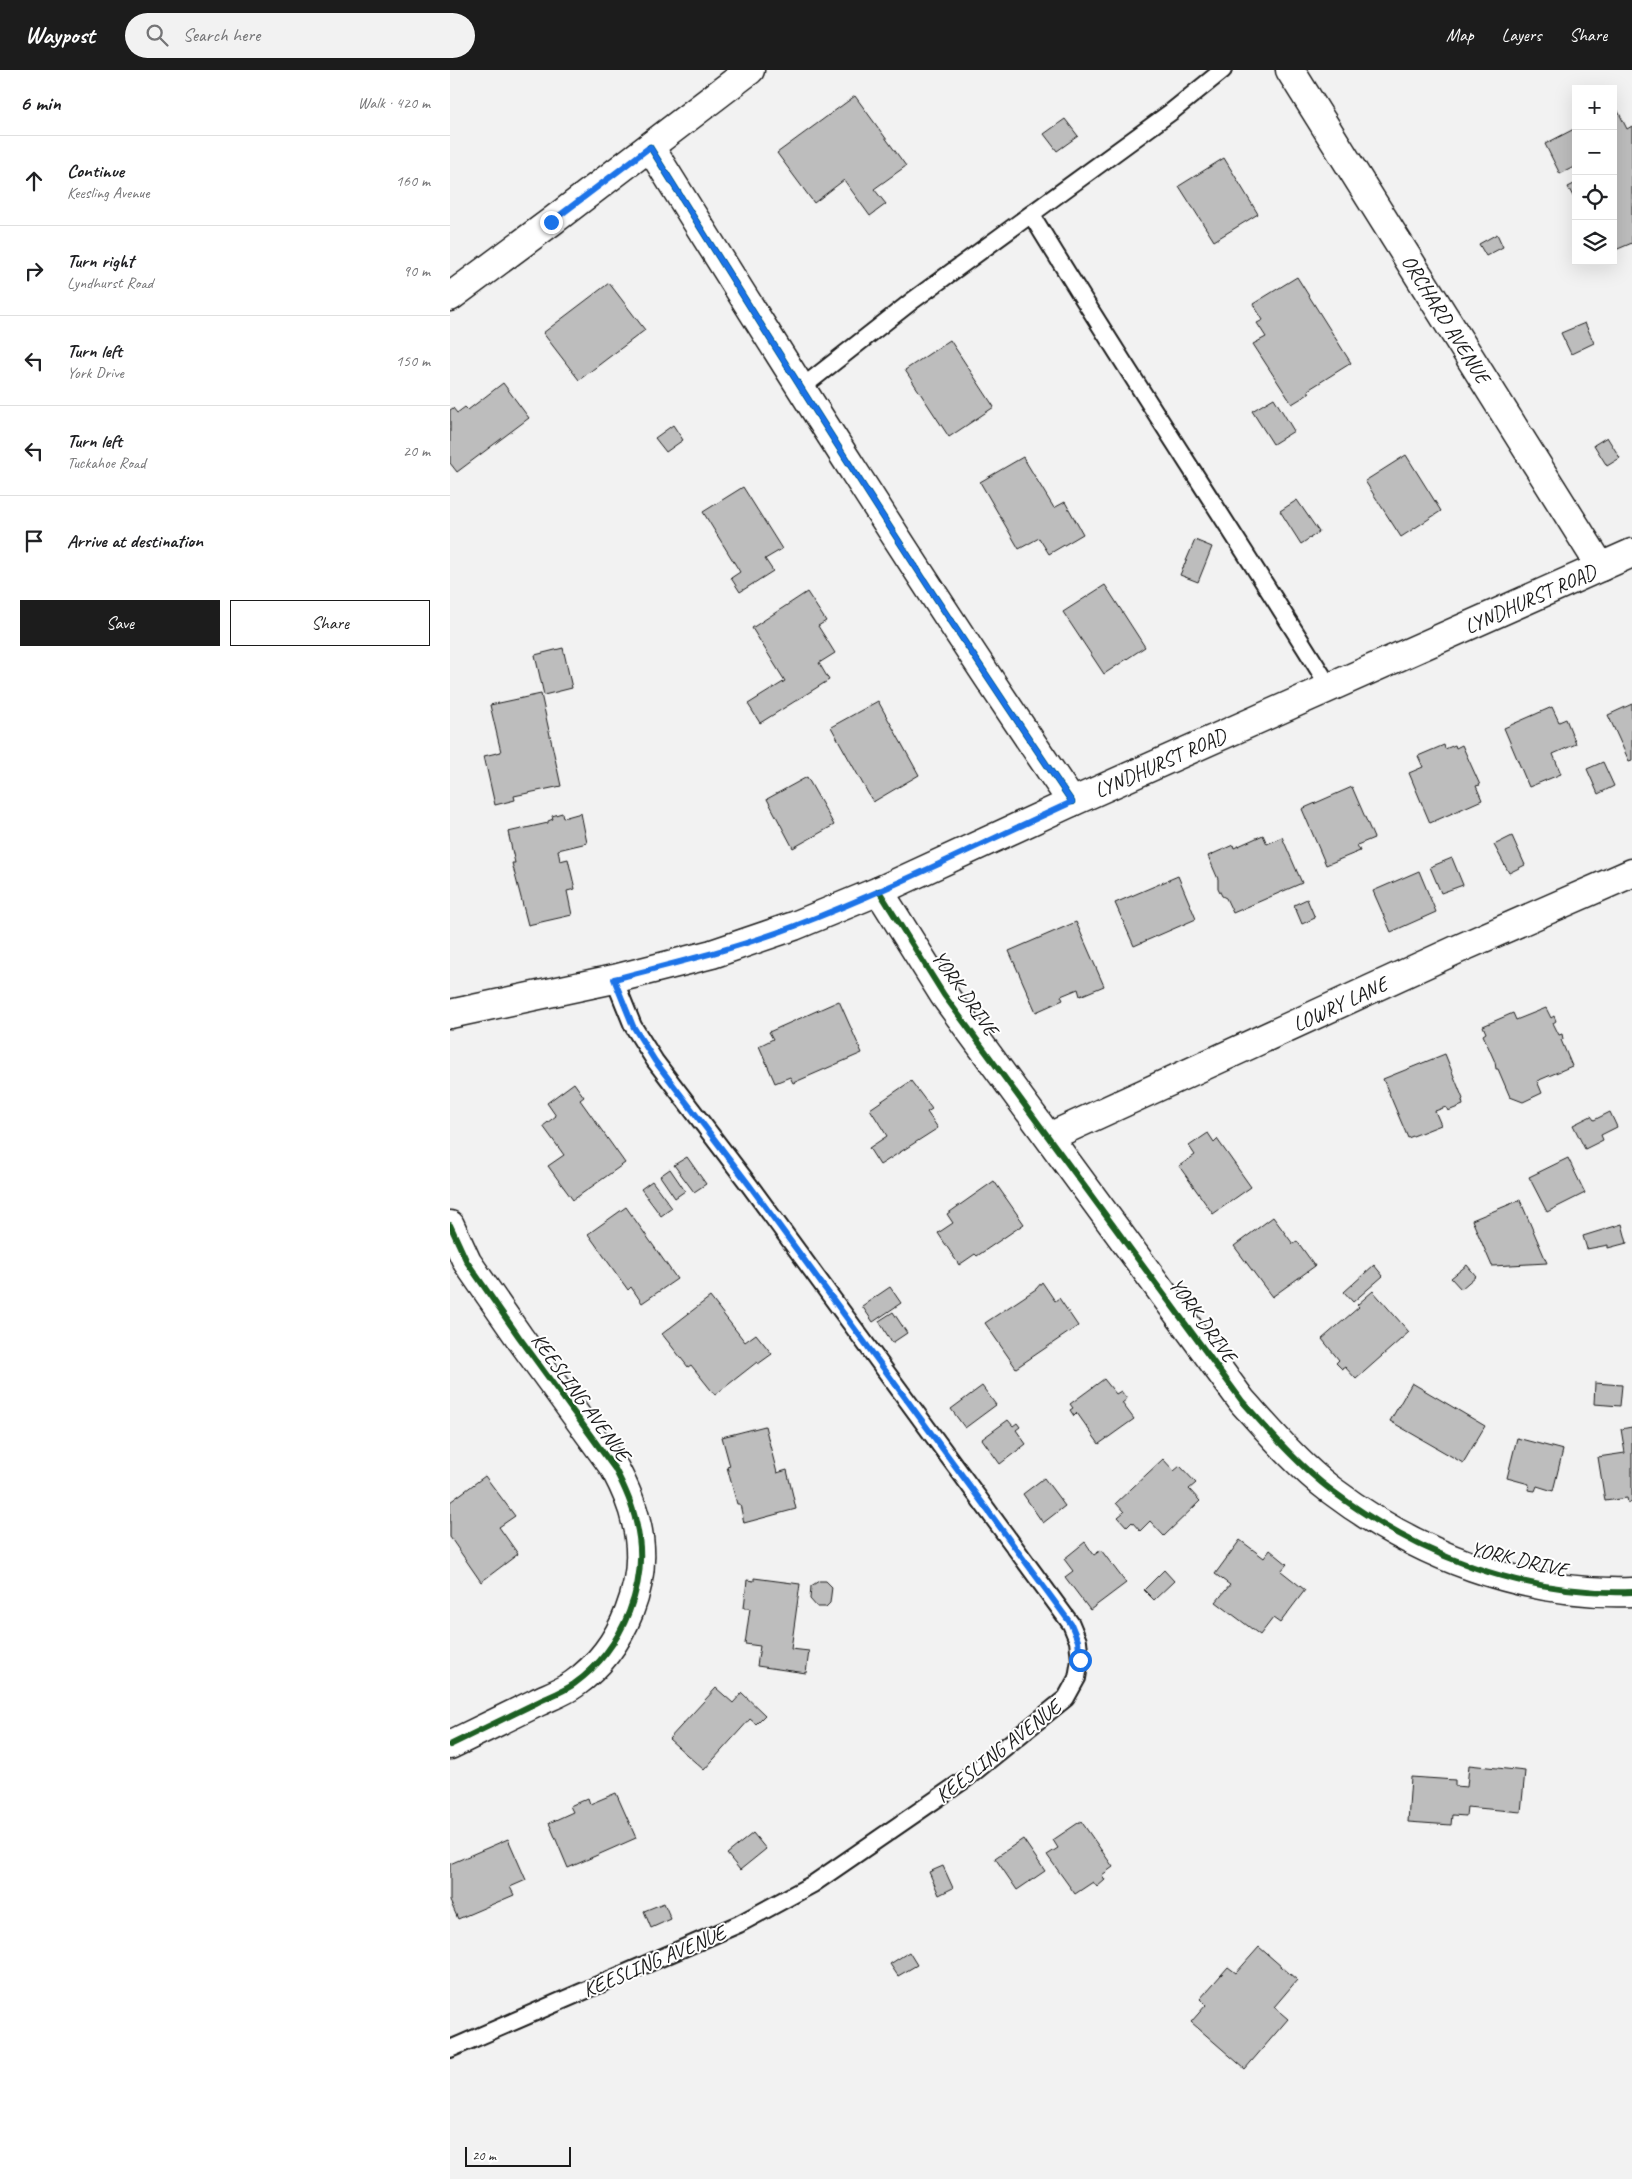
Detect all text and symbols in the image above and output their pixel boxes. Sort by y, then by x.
search box [125,13,475,58]
text: Waypost [25,20,95,50]
icon: search [143,21,171,49]
text: Search here [183,23,260,47]
text: Map [1446,24,1474,46]
text: Layers [1502,24,1541,46]
text: Share [1569,24,1607,46]
map controls [1572,85,1617,265]
button: + [1572,85,1617,130]
text: 6 min [20,90,61,116]
text: Walk · 420 m [358,93,430,113]
button: − [1572,130,1617,175]
text: Continue [67,159,124,183]
icon: ahead [20,167,48,195]
text: 160 m [396,171,430,191]
button: locate [1572,175,1617,220]
text: Keesling Avenue [67,183,149,203]
route end [540,211,563,234]
button: layers [1572,220,1617,265]
text: Turn right [67,249,134,273]
street label: ORCHARD AVENUE [1396,250,1497,390]
icon: right [20,257,48,285]
text: 90 m [403,261,430,281]
text: Lyndhurst Road [67,273,153,293]
text: Turn left [67,339,122,363]
icon: left [20,347,48,375]
text: 150 m [396,351,430,371]
text: York Drive [67,363,124,383]
text: Turn left [67,429,122,453]
icon: left [20,437,48,465]
text: 20 m [403,441,430,461]
text: Tuckahoe Road [67,453,146,473]
icon: arrive [20,527,48,555]
text: Arrive at destination [67,529,203,553]
street label: LYNDHURST ROAD [1460,558,1601,640]
button: Save [20,600,220,646]
button: Share [230,600,430,646]
street label: LYNDHURST ROAD [1090,722,1231,804]
street label: YORK DRIVE [926,945,1005,1043]
street label: LOWRY LANE [1289,970,1394,1037]
street label: YORK DRIVE [1163,1272,1244,1370]
street label: KEESLING AVENUE [526,1328,638,1469]
street label: YORK DRIVE [1468,1535,1572,1583]
route start [1069,1649,1092,1672]
street label: KEESLING AVENUE [930,1692,1068,1808]
street label: KEESLING AVENUE [579,1918,732,2003]
scale bar [465,2144,571,2167]
text: 20 m [472,2147,496,2164]

